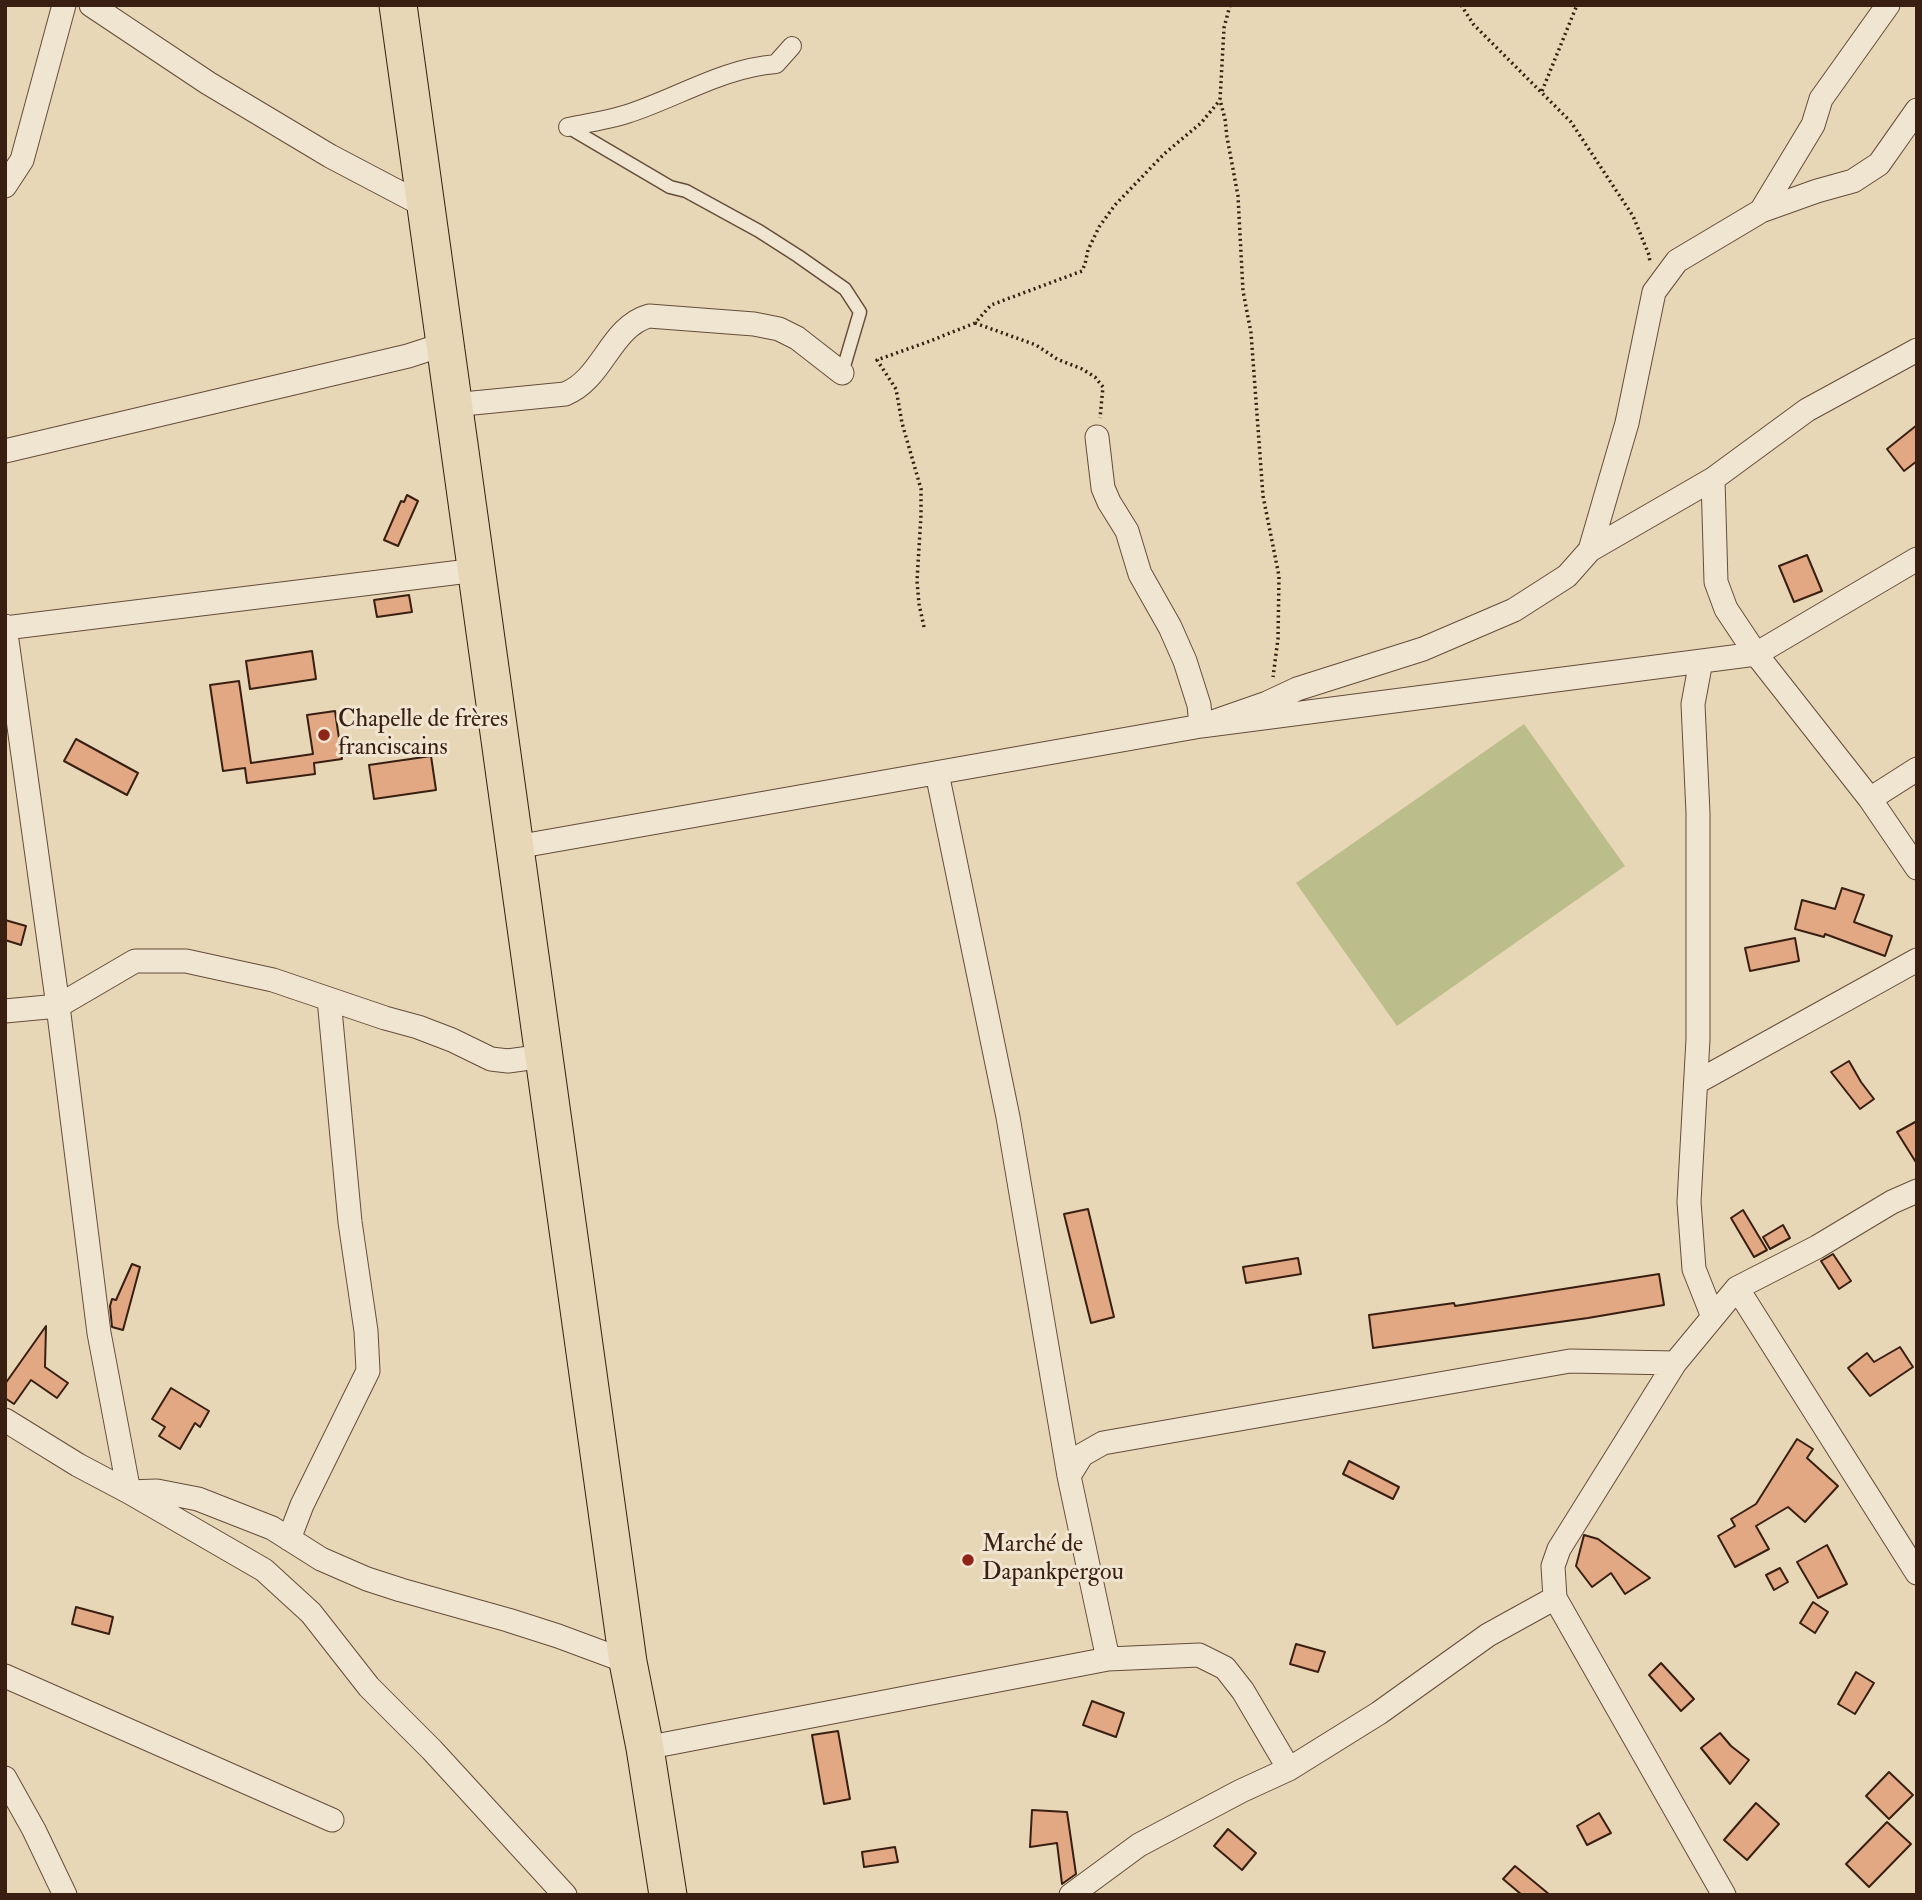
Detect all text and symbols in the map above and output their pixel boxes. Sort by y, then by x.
place label: Chapelle de frères franciscains [338,707,508,763]
marker: Chapelle de frères franciscains [316,727,332,743]
place label: Marché de Dapankpergou [982,1532,1124,1588]
marker: Marché de Dapankpergou [960,1552,976,1568]

